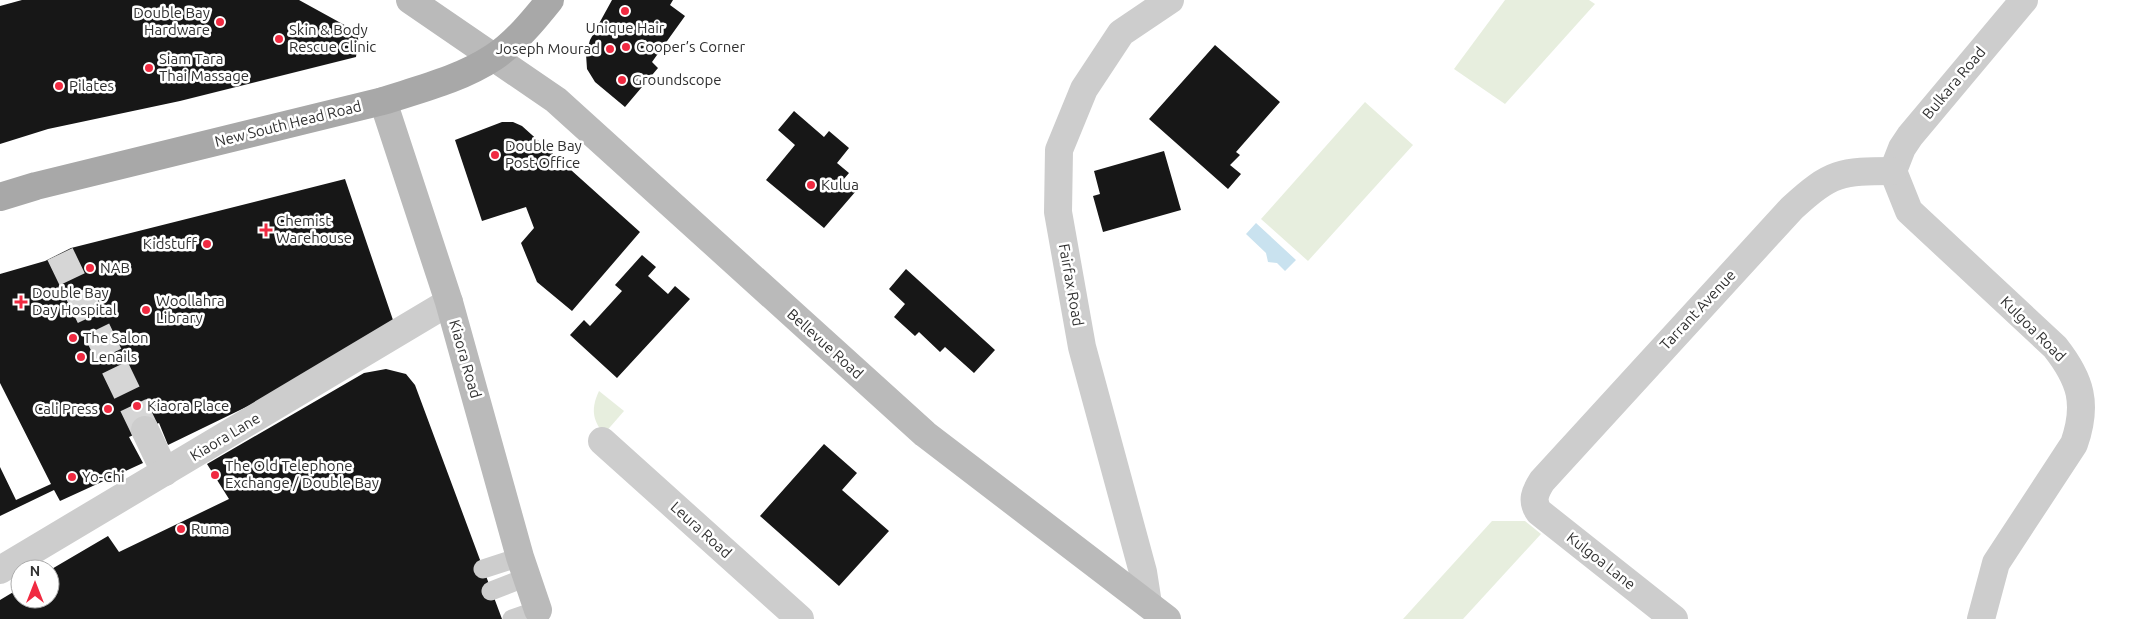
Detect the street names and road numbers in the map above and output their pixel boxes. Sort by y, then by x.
street label: Bulkara Road [1919,43,1989,122]
street label: New South Head Road [213,97,363,150]
street label: Fairfax Road [1056,242,1087,327]
street label: Tarrant Avenue [1656,266,1739,353]
street label: Kulgoa Road [1997,293,2069,365]
street label: Bellevue Road [784,305,867,382]
street label: Kiaora Road [446,318,485,400]
street label: Kiaora Lane [187,409,263,464]
street label: Leura Road [667,498,735,561]
street label: Kulgoa Lane [1564,529,1639,593]

